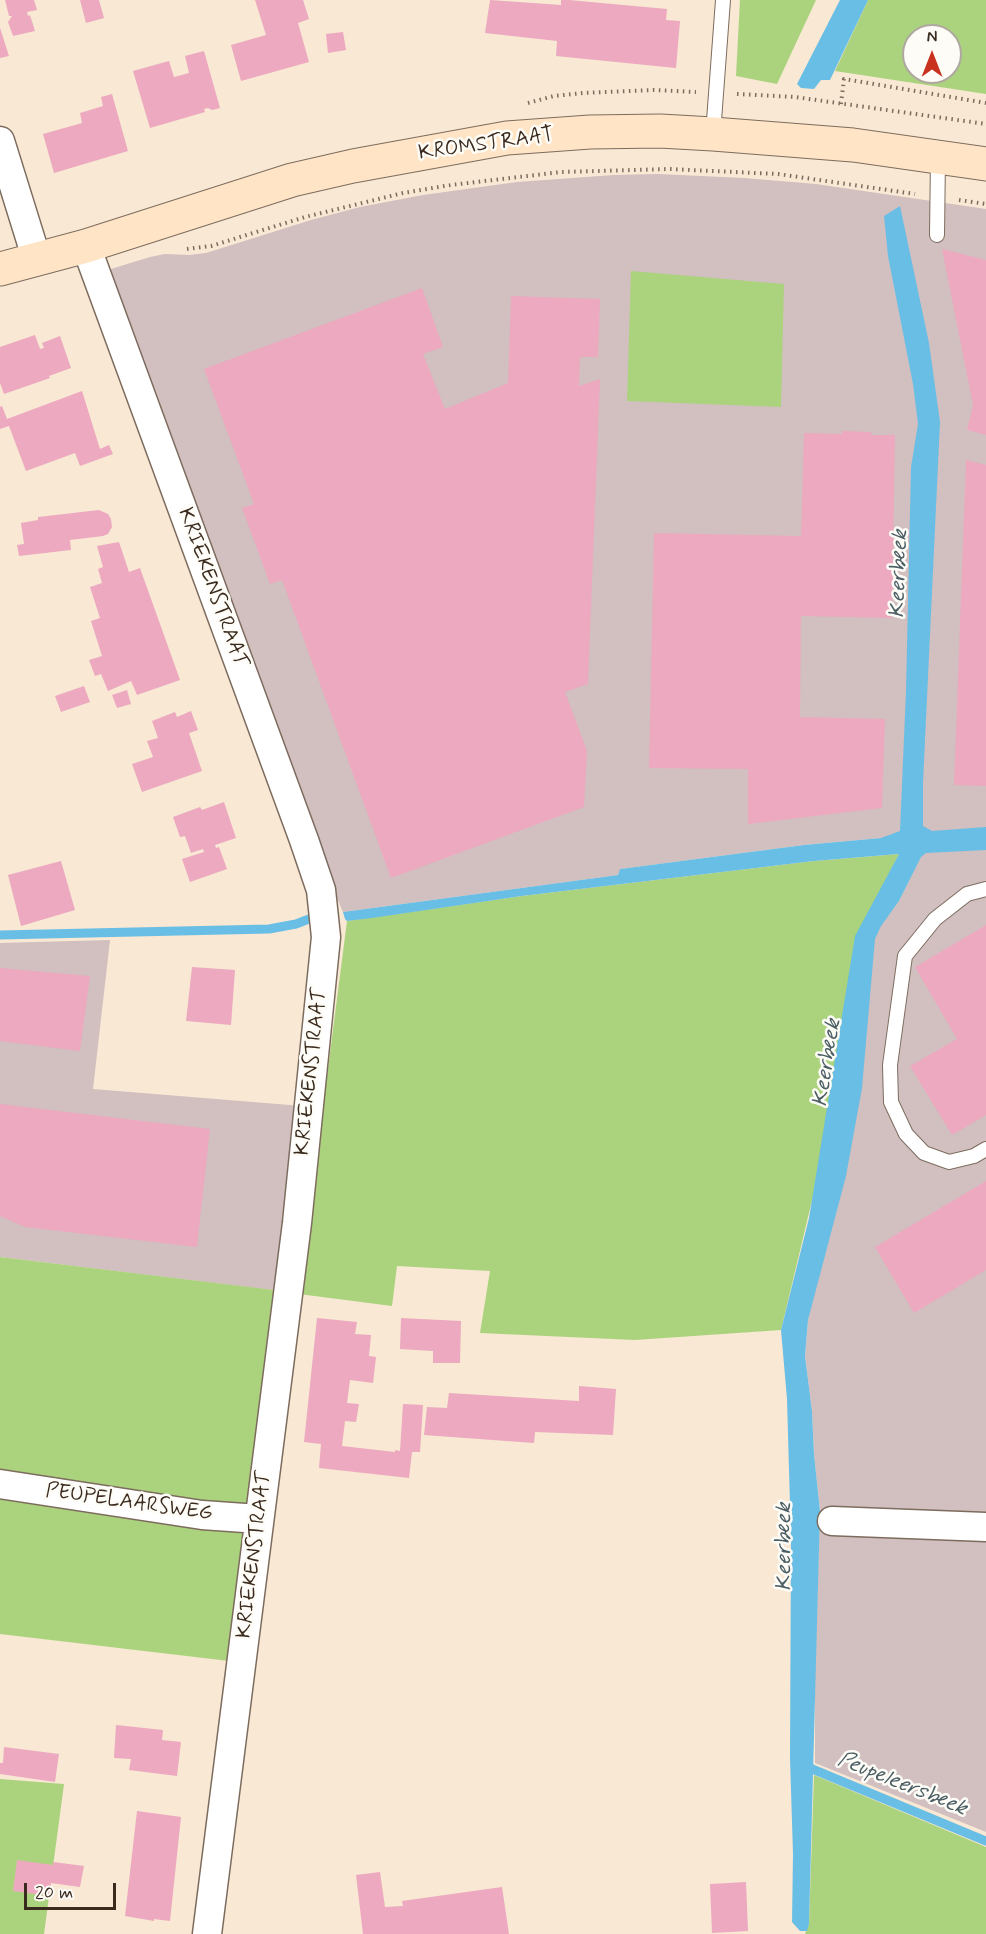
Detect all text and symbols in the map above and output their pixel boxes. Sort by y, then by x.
north arrow [902,24,962,84]
text: N [927,27,937,48]
street label: KROMSTRAAT [417,123,555,167]
street label: KRIEKENSTRAAT [171,505,253,671]
water label: Keerbeek [885,529,915,619]
street label: KRIEKENSTRAAT [291,987,333,1157]
water label: Keerbeek [808,1017,848,1109]
street label: KRIEKENSTRAAT [232,1470,278,1640]
street label: PEUPELAARSWEG [44,1479,214,1527]
water label: Keerbeek [772,1503,798,1591]
water label: Peupeleersbeek [833,1747,971,1823]
scale bar [27,1871,118,1909]
text: 20 m [35,1881,73,1905]

